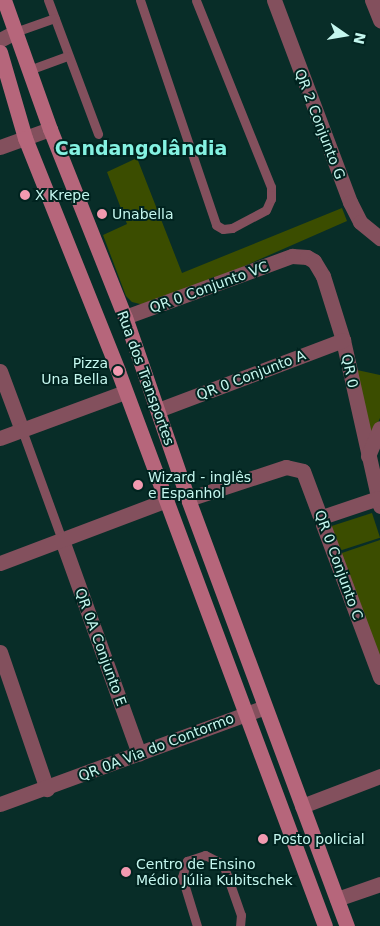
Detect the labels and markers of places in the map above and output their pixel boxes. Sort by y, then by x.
place label: X Krepe [35,187,90,203]
marker: X Krepe [19,189,31,201]
place label: Unabella [112,206,174,222]
marker: Unabella [96,208,108,220]
place label: Pizza Una Bella [41,355,108,388]
marker: Pizza Una Bella [112,365,124,377]
place label: Wizard - inglês e Espanhol [148,469,251,502]
marker: Wizard - inglês e Espanhol [132,479,144,491]
place label: Posto policial [273,831,365,847]
marker: Posto policial [257,833,269,845]
place label: Centro de Ensino Médio Júlia Kubitschek [136,856,293,889]
marker: Centro de Ensino Médio Júlia Kubitschek [120,866,132,878]

